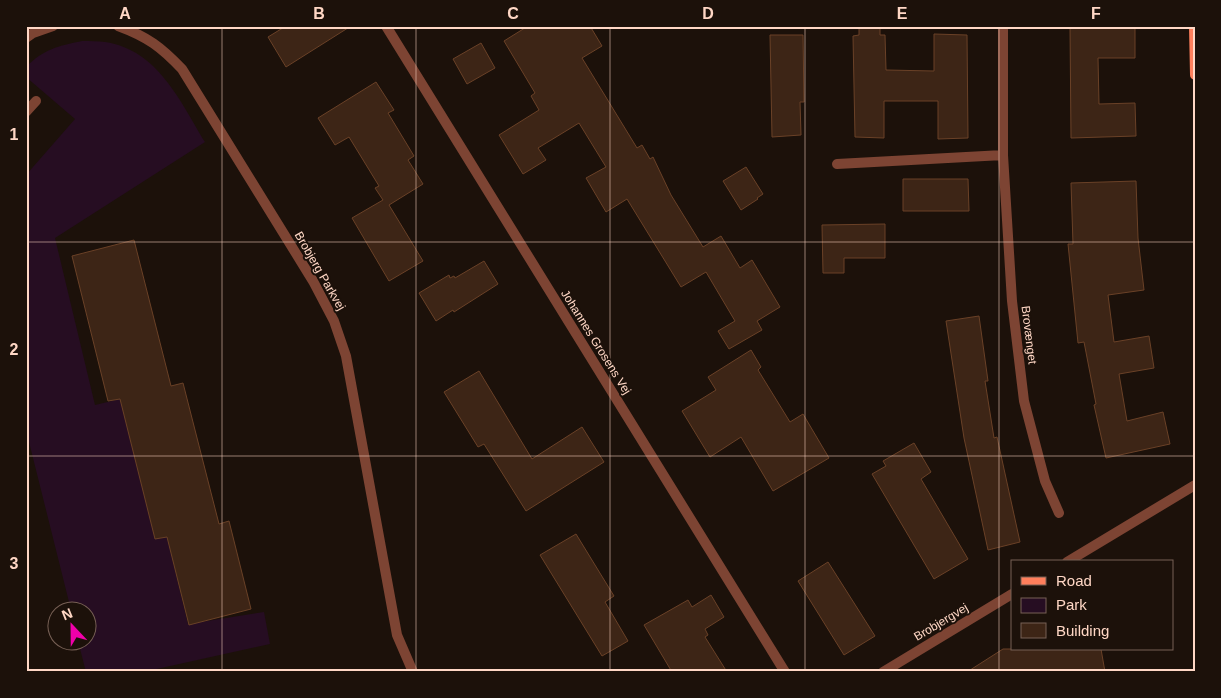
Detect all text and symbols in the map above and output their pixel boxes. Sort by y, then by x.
text: A [119,5,131,22]
text: B [313,5,325,22]
text: C [507,5,519,22]
text: D [702,5,714,22]
text: E [897,5,908,22]
text: F [1091,5,1101,22]
text: 1 [10,126,19,143]
street label: Brobjerg Parkvej [292,229,348,313]
street label: Johannes Grosens Vej [558,287,634,397]
street label: Brovænget [1018,305,1040,366]
text: 2 [10,341,19,358]
text: 3 [10,555,19,572]
legend [1011,560,1174,650]
text: Road [1056,572,1092,589]
text: Park [1056,596,1087,613]
north arrow [48,600,98,650]
street label: Brobjergvej [911,600,971,644]
text: N [59,605,75,623]
text: Building [1056,622,1109,639]

